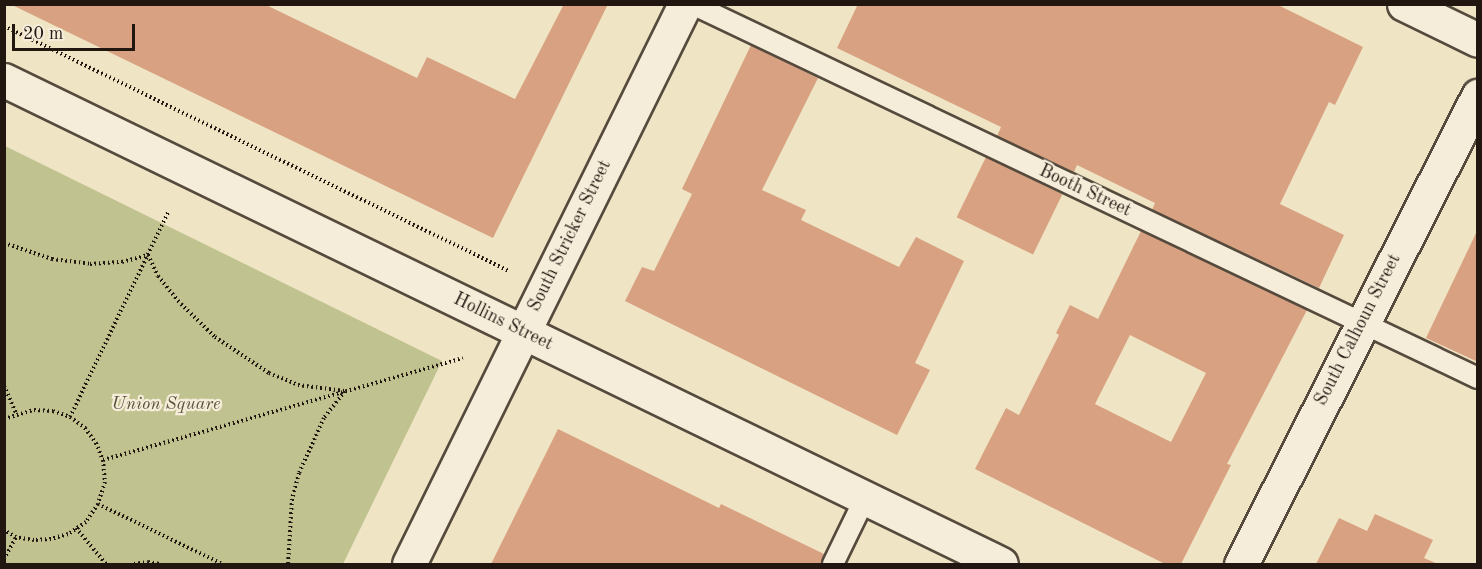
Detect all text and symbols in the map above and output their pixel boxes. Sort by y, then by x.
scale bar [15,12,138,50]
text: 20 m [23,25,63,43]
street label: South Stricker Street [524,157,616,315]
street label: Booth Street [1036,160,1134,222]
street label: South Calhoun Street [1310,251,1406,409]
street label: Hollins Street [450,289,556,355]
park label: Union Square [112,393,220,415]

